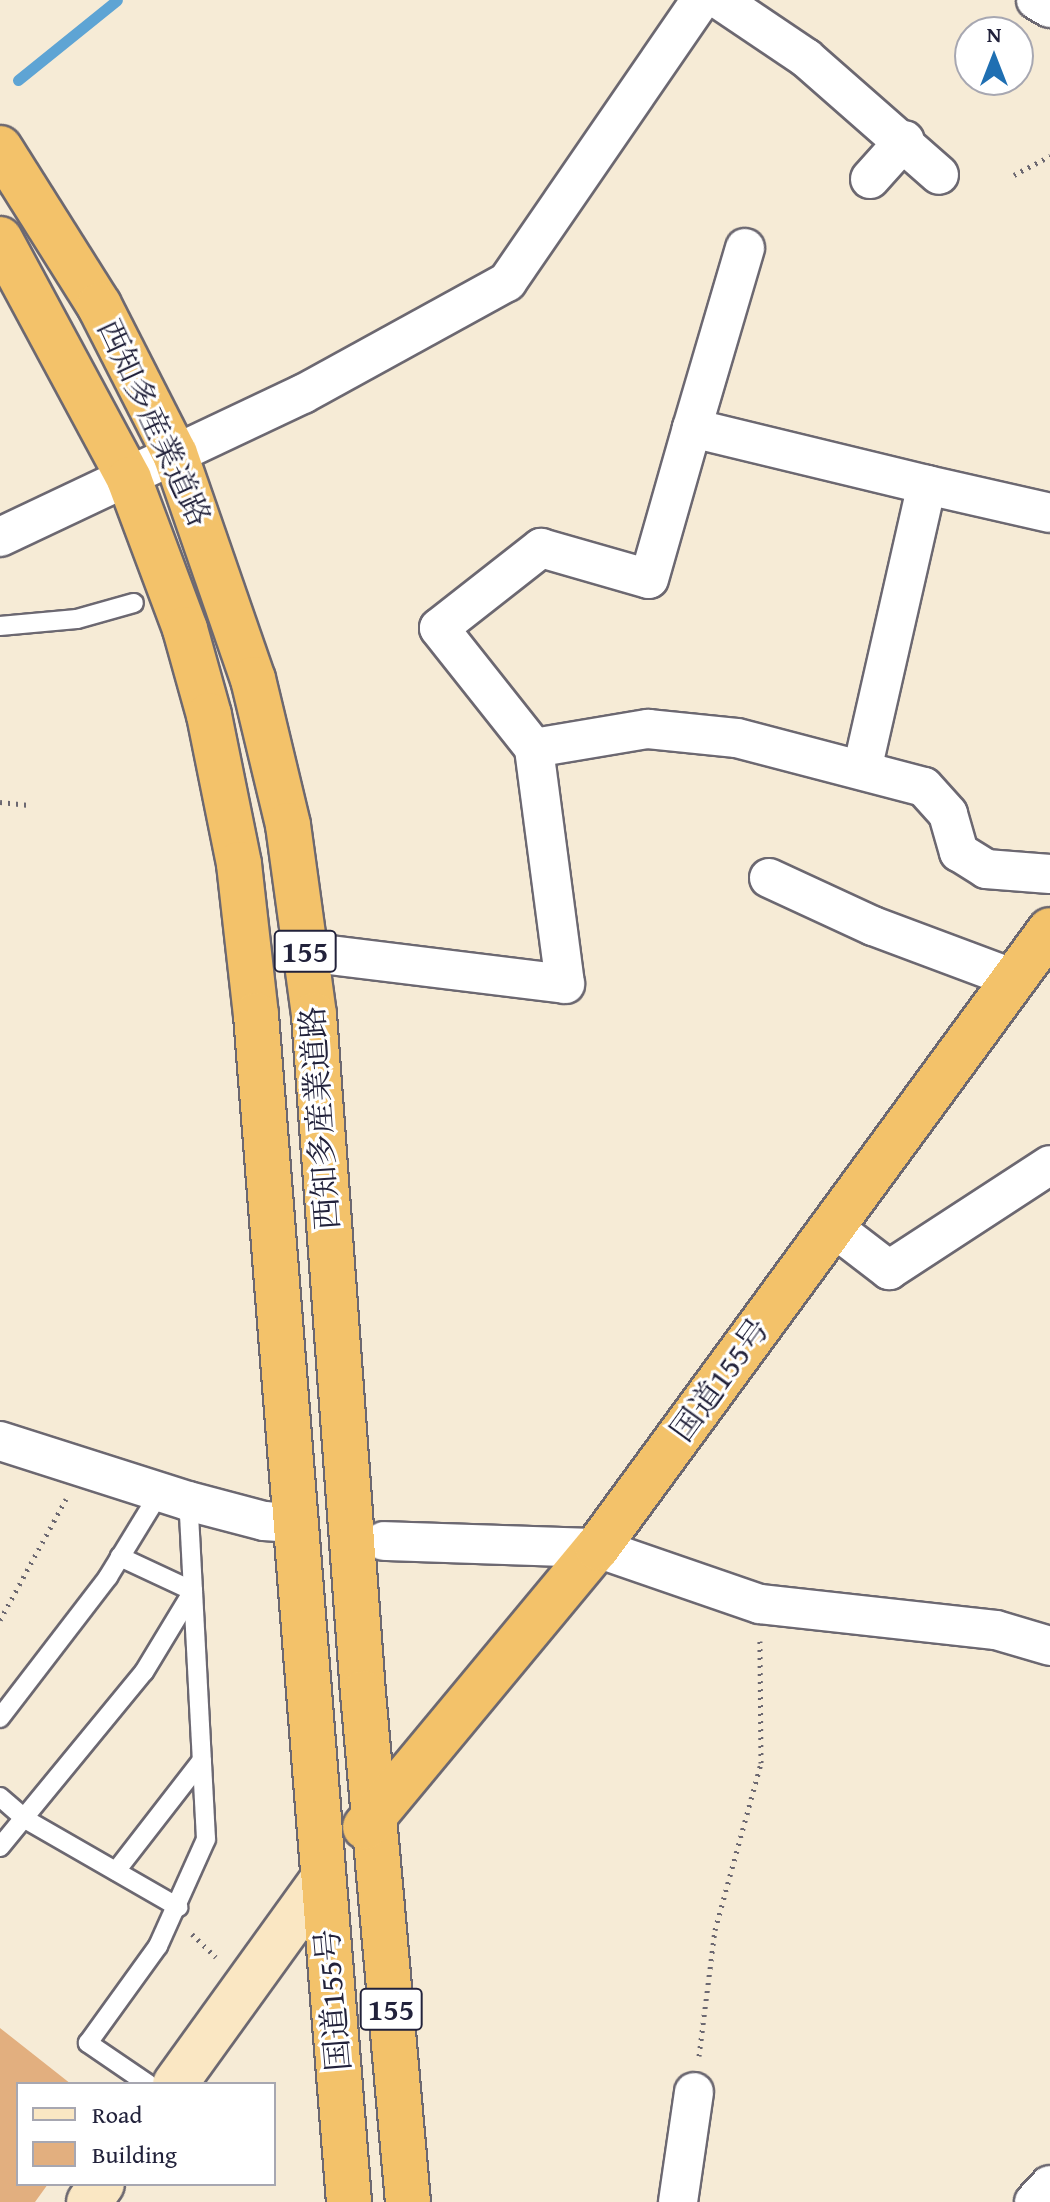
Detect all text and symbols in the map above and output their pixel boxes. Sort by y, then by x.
north arrow [954,16,1034,96]
text: N [987,18,1001,50]
street label: 西知多産業道路 [89,313,219,533]
road number: 155 [273,925,337,977]
street label: 西知多産業道路 [293,1005,347,1231]
street label: 国道155号 [663,1311,777,1449]
street label: 国道155号 [308,1927,358,2073]
road number: 155 [359,1983,423,2035]
legend [16,2082,276,2186]
text: Road [92,2097,142,2132]
text: Building [92,2137,177,2172]

